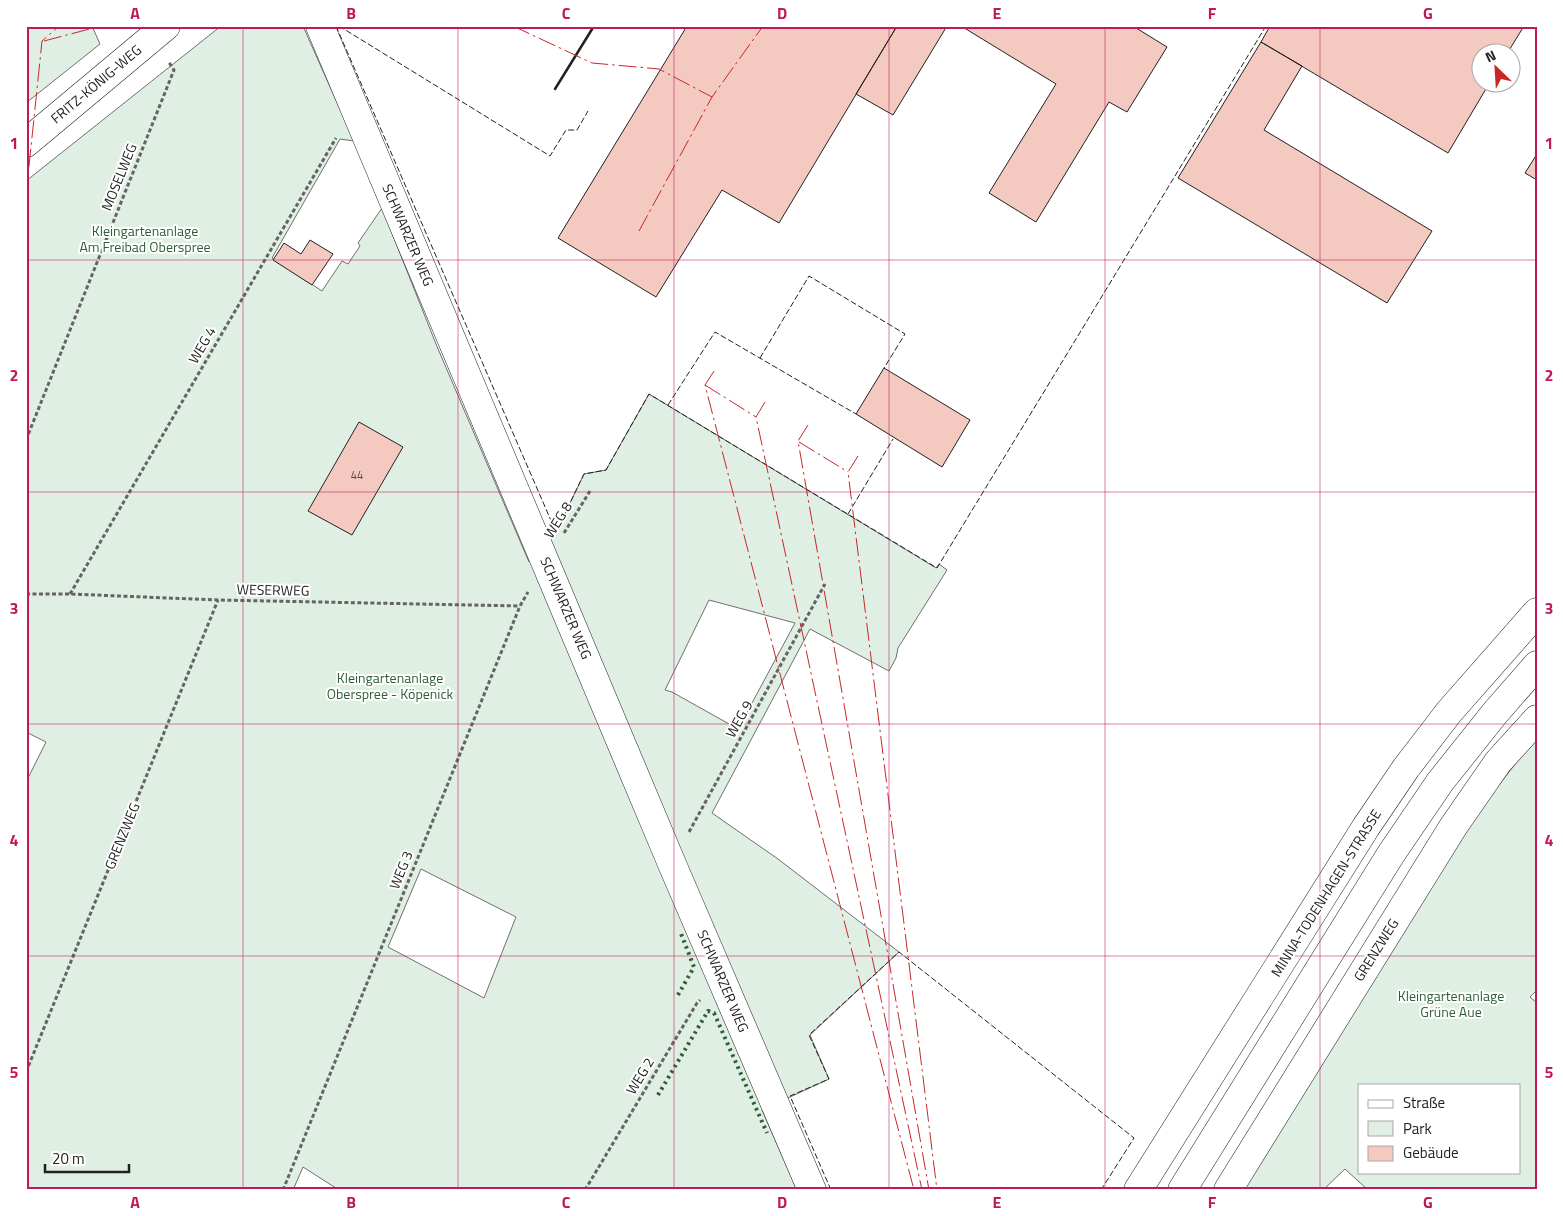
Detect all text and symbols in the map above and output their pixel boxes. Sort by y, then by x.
text: A [130,1,140,25]
text: B [346,1,356,25]
text: C [562,1,571,25]
text: D [777,1,787,25]
text: E [993,1,1002,25]
text: F [1208,1,1217,25]
text: G [1423,1,1433,25]
street label: FRITZ-KÖNIG-WEG [46,39,146,128]
north arrow [1470,42,1520,92]
text: N [1481,44,1499,67]
text: 1 [10,131,18,155]
text: 1 [1545,131,1553,155]
street label: MOSELWEG [95,140,142,214]
street label: SCHWARZER WEG [377,180,439,289]
park label: Kleingartenanlage Am Freibad Oberspree [79,220,211,257]
street label: WEG 4 [183,322,221,367]
text: 2 [10,363,18,387]
text: 2 [1545,363,1553,387]
house number: 44 [351,467,363,483]
street label: WEG 8 [538,497,577,542]
street label: SCHWARZER WEG [535,553,597,662]
street label: WESERWEG [236,578,310,601]
text: 3 [10,596,18,620]
text: 3 [1545,596,1553,620]
park label: Kleingartenanlage Oberspree - Köpenick [327,667,454,704]
street label: WEG 9 [720,696,757,741]
street label: GRENZWEG [99,799,145,872]
street label: MINNA-TODENHAGEN-STRASSE [1265,805,1386,981]
text: 4 [10,828,19,852]
text: 4 [1545,828,1554,852]
street label: WEG 3 [383,848,418,892]
street label: GRENZWEG [1348,914,1403,985]
street label: SCHWARZER WEG [692,926,754,1035]
park label: Kleingartenanlage Grüne Aue [1398,985,1504,1022]
street label: WEG 2 [620,1053,659,1098]
text: 5 [10,1060,19,1084]
text: 5 [1545,1060,1554,1084]
legend [1358,1084,1520,1174]
text: Straße [1403,1091,1445,1114]
text: Park [1403,1117,1432,1140]
scale bar [45,1141,129,1173]
text: Gebäude [1403,1141,1459,1164]
text: 20 m [52,1147,85,1170]
text: A [130,1190,140,1214]
text: B [346,1190,356,1214]
text: C [562,1190,571,1214]
text: D [777,1190,787,1214]
text: E [993,1190,1002,1214]
text: F [1208,1190,1217,1214]
text: G [1423,1190,1433,1214]

